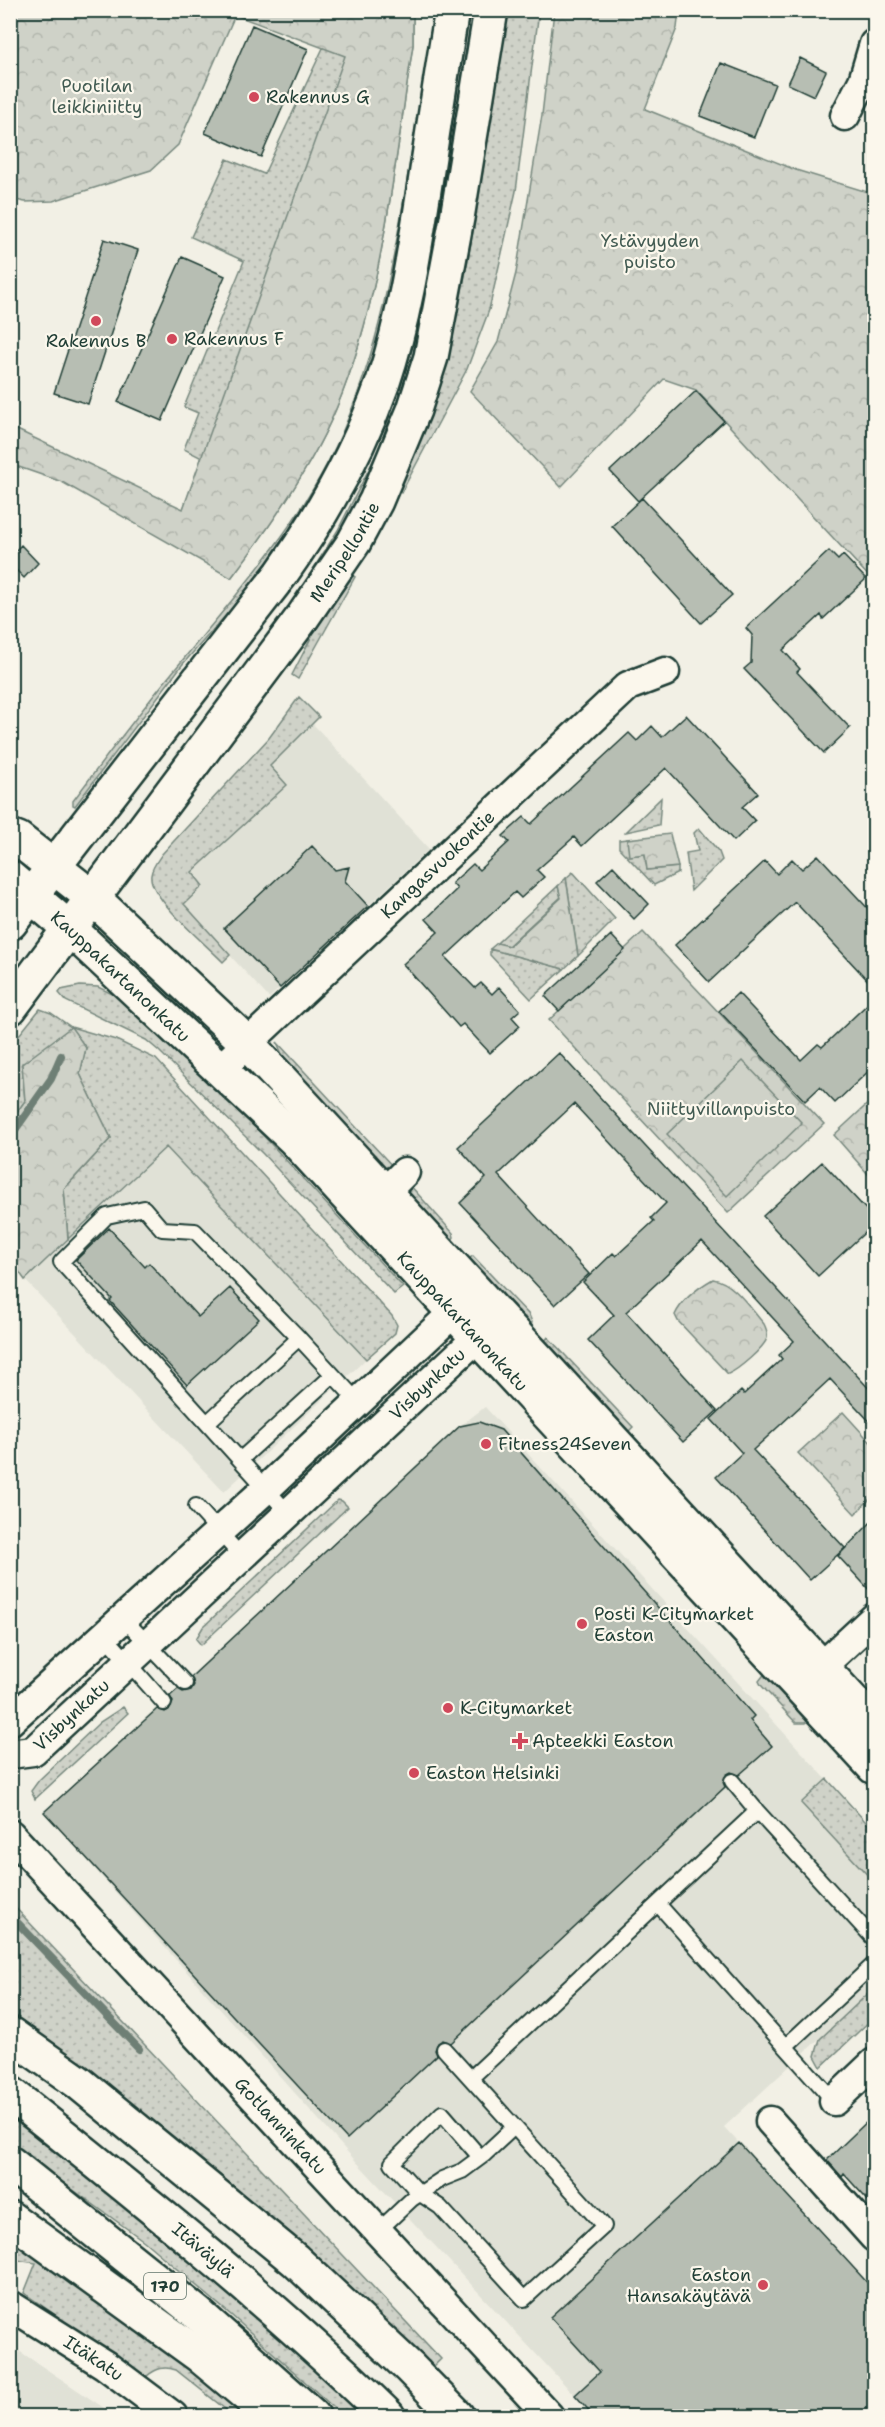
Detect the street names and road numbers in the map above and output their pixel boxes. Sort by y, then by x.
street label: Meripellontie [304,497,385,607]
street label: Kangasvuokontie [375,805,500,924]
street label: Kauppakartanonkatu [45,905,195,1048]
street label: Kauppakartanonkatu [392,1246,533,1397]
street label: Visbynkatu [384,1342,471,1425]
street label: Visbynkatu [28,1674,115,1757]
street label: Gotlanninkatu [229,2072,332,2180]
street label: Itäväylä [167,2217,239,2283]
road number: 170 [144,2273,186,2299]
street label: Itäkatu [59,2330,128,2387]

